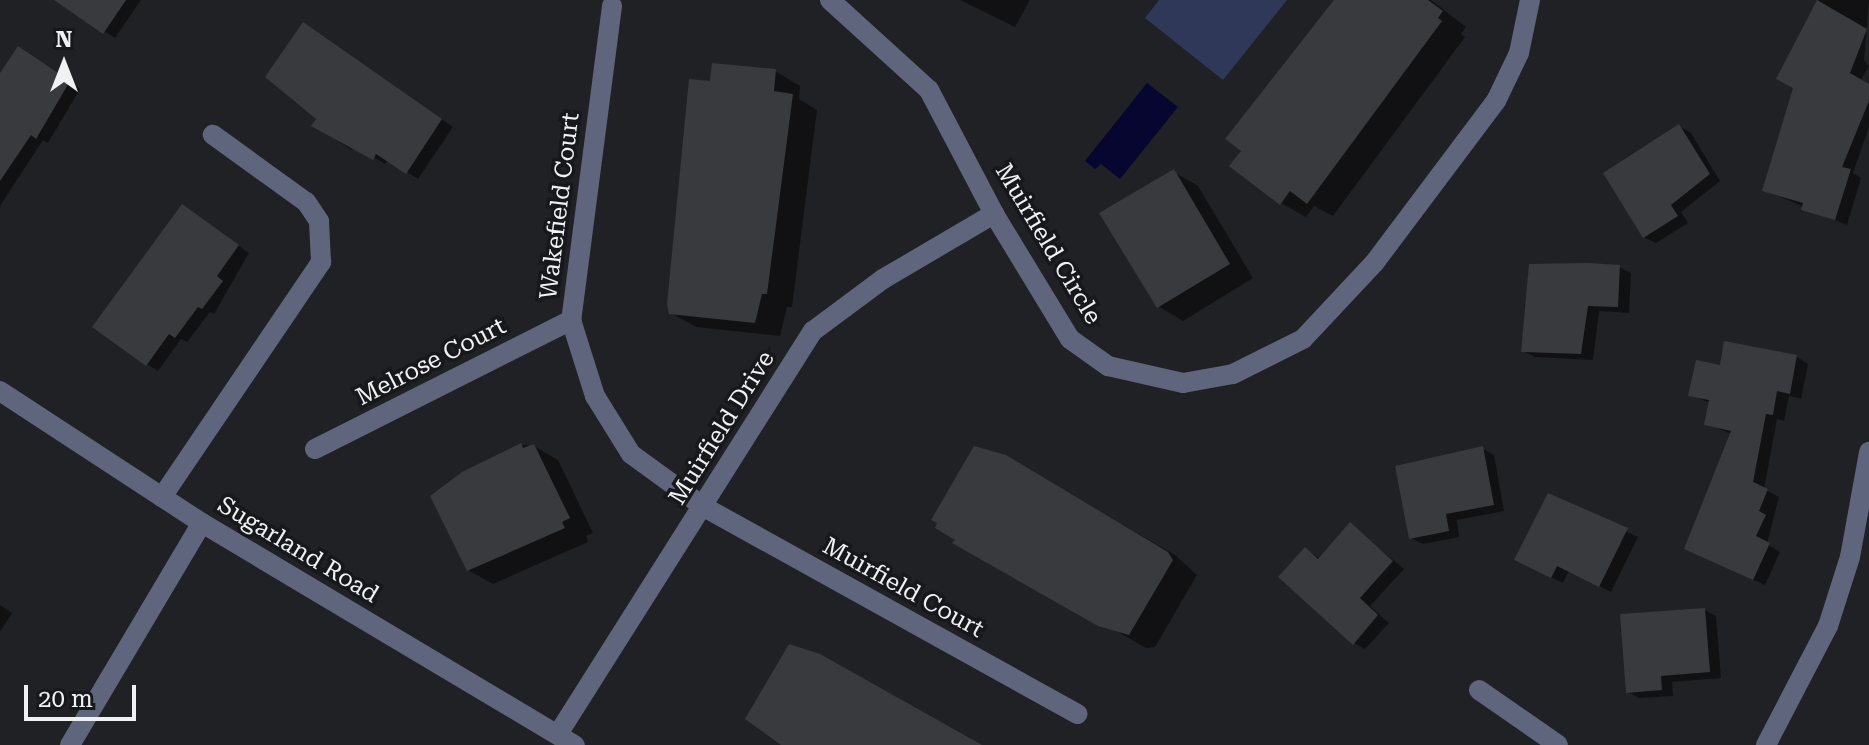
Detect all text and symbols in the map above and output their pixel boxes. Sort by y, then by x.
north arrow [24,24,104,104]
text: N [56,27,72,52]
street label: Wakefield Court [534,111,586,301]
street label: Muirfield Circle [989,159,1107,329]
street label: Melrose Court [351,312,511,412]
street label: Muirfield Drive [663,346,781,510]
street label: Sugarland Road [212,491,384,609]
street label: Muirfield Court [818,532,988,644]
scale bar [28,669,140,719]
text: 20 m [38,685,93,713]

